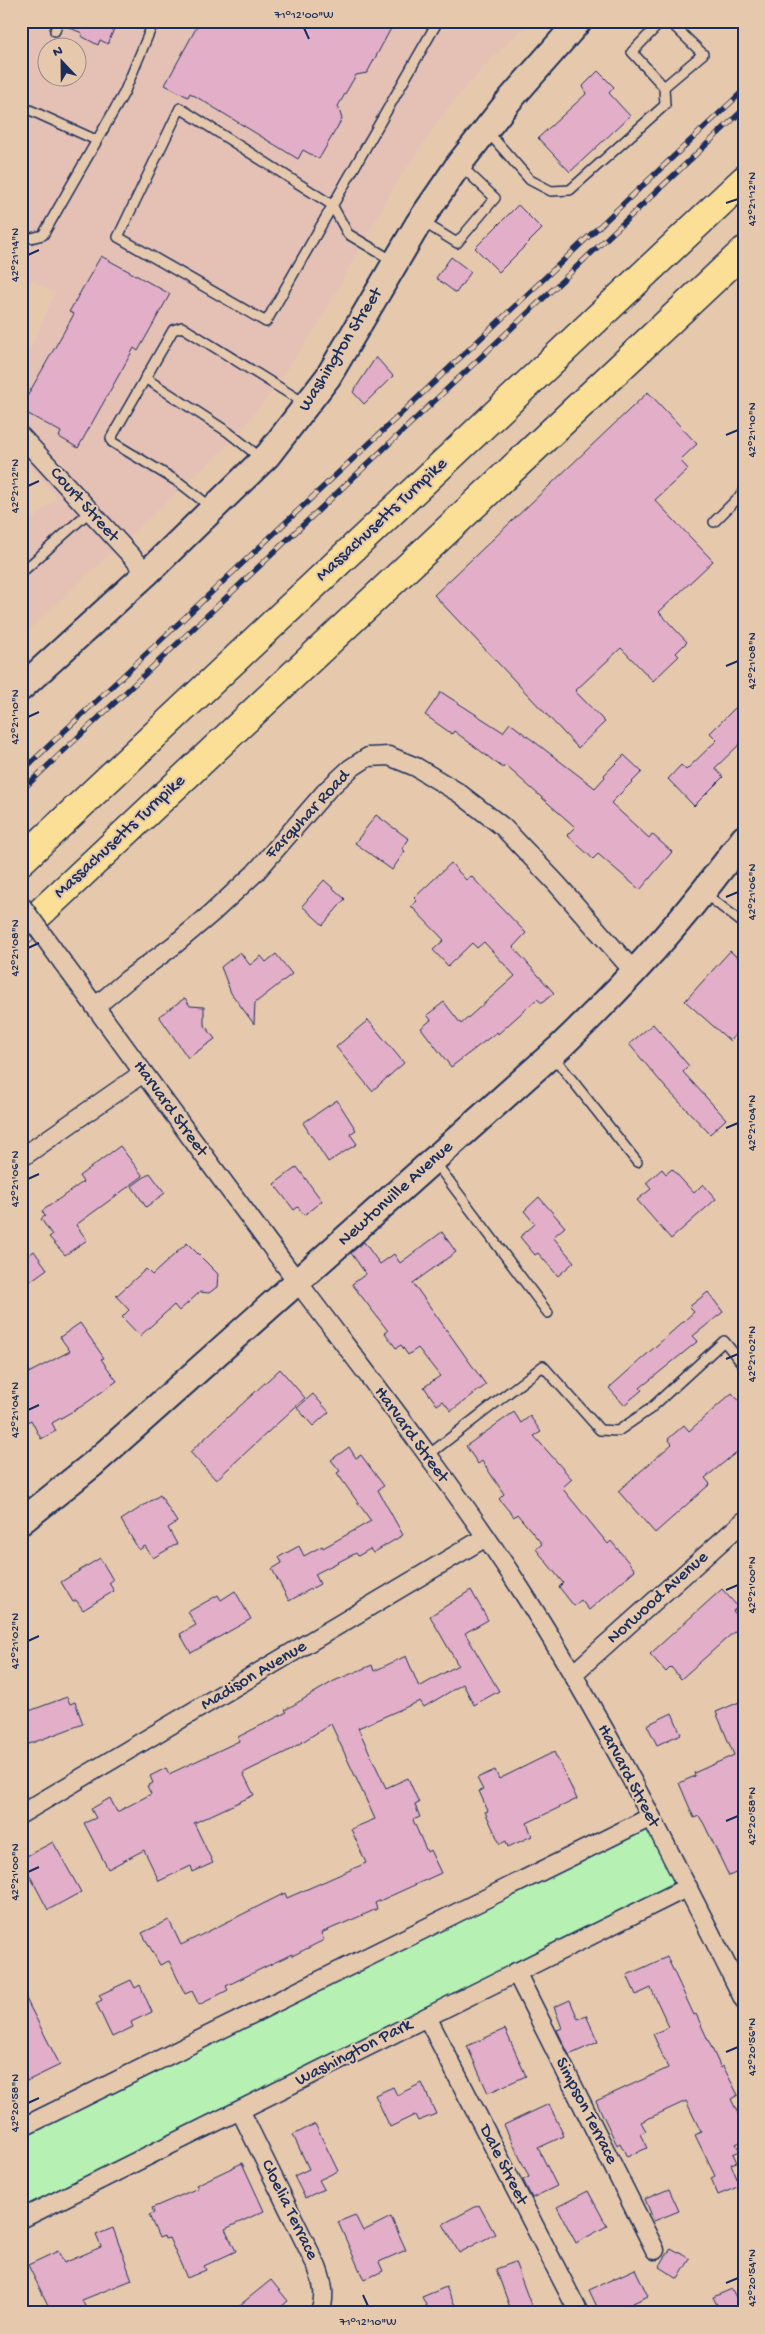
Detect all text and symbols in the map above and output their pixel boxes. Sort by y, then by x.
text: 71°12'00"W [273,9,334,23]
north arrow [38,38,88,88]
text: N [51,43,65,62]
text: 42°21'12"N [746,172,760,226]
text: 42°21'14"N [9,228,23,282]
street label: Washington Street [295,283,388,416]
text: 42°21'10"N [746,402,760,458]
street label: Massachusetts Turnpike [312,453,453,586]
text: 42°21'12"N [9,459,23,513]
street label: Court Street [45,463,124,548]
text: 42°21'08"N [746,632,760,689]
text: 42°21'10"N [9,689,23,745]
street label: Farquhar Road [261,765,356,865]
street label: Massachusetts Turnpike [50,770,191,903]
text: 42°21'06"N [746,864,760,920]
text: 42°21'08"N [9,919,23,976]
street label: Harvard Street [128,1057,213,1163]
text: 42°21'04"N [746,1095,760,1151]
street label: Newtonville Avenue [334,1136,458,1251]
text: 42°21'06"N [9,1151,23,1207]
text: 42°21'02"N [746,1326,760,1382]
text: 42°21'04"N [9,1382,23,1438]
street label: Harvard Street [369,1383,454,1489]
street label: Norwood Avenue [603,1547,713,1649]
text: 42°21'00"N [746,1556,760,1614]
text: 42°21'02"N [9,1613,23,1669]
street label: Madison Avenue [197,1636,311,1716]
street label: Harvard Street [592,1721,665,1833]
text: 42°20'58"N [746,1787,760,1845]
text: 42°21'00"N [9,1843,23,1901]
street label: Washington Park [292,2014,418,2091]
text: 42°20'56"N [746,2018,760,2076]
street label: Simpson Terrace [550,2054,622,2169]
text: 42°20'58"N [9,2074,23,2132]
street label: Dale Street [473,2120,533,2210]
street label: Cloelia Terrace [256,2156,323,2264]
text: 42°20'54"N [746,2249,760,2307]
text: 71°12'10"W [338,2316,397,2330]

